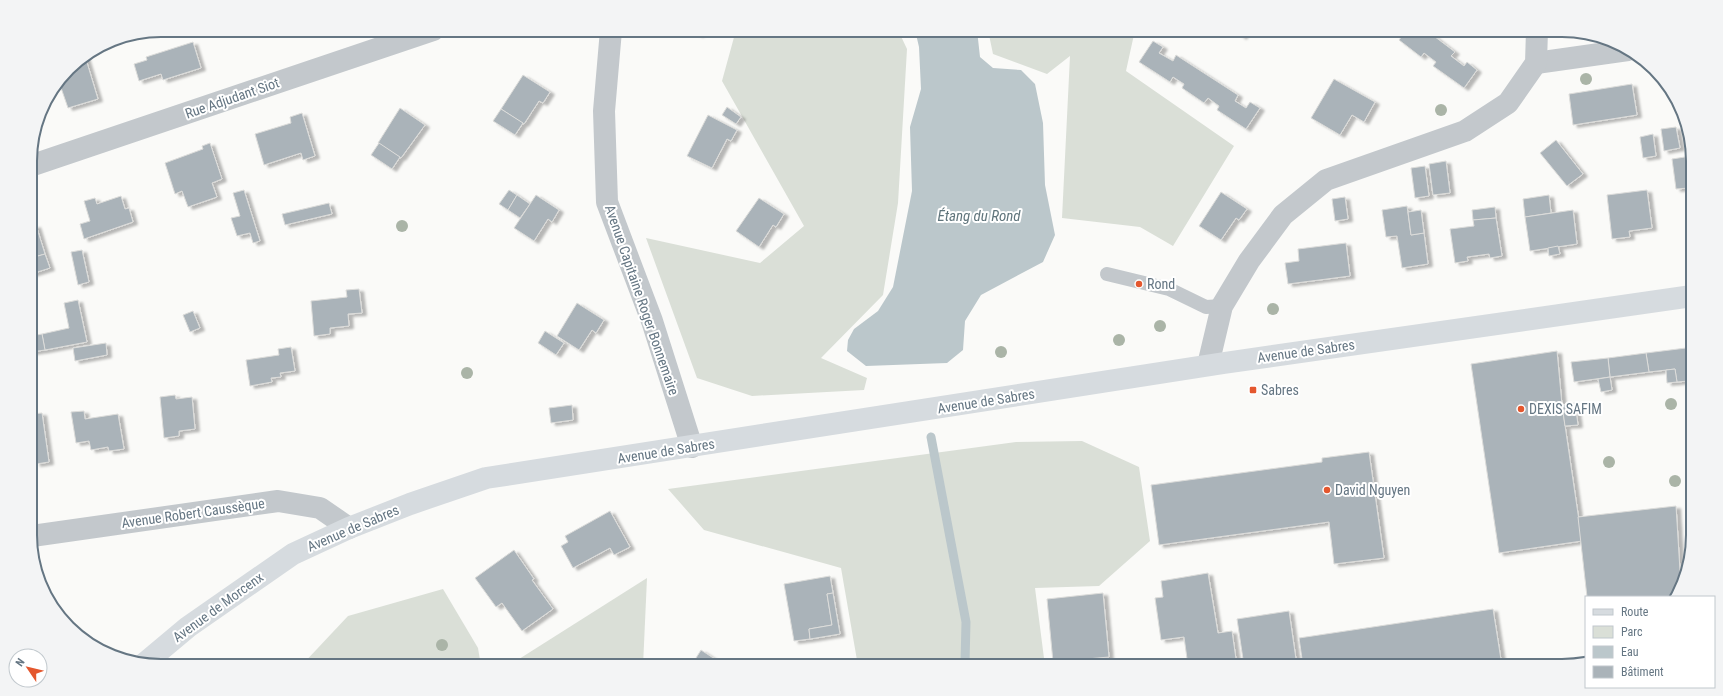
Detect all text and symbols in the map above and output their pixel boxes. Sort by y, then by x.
street label: Rue Adjudant Siot [183,74,281,122]
street label: Avenue Capitaine Roger Bonnemaire [602,203,682,398]
water label: Étang du Rond [937,207,1021,225]
place label: Rond [1147,276,1175,292]
marker: Rond [1134,279,1144,289]
street label: Avenue de Sabres [1256,336,1356,366]
place label: Sabres [1261,382,1299,398]
street label: Avenue de Sabres [936,385,1036,417]
marker: Sabres [1248,385,1258,395]
place label: DEXIS SAFIM [1529,401,1602,417]
marker: DEXIS SAFIM [1516,404,1526,414]
street label: Avenue de Sabres [616,435,716,467]
place label: David Nguyen [1335,482,1410,498]
marker: David Nguyen [1322,485,1332,495]
street label: Avenue Robert Caussèque [120,495,266,531]
street label: Avenue de Sabres [305,501,401,555]
street label: Avenue de Morcenx [170,569,266,645]
legend [1585,596,1715,688]
text: Route [1621,605,1649,619]
text: Parc [1621,625,1643,639]
text: Eau [1621,645,1639,659]
north arrow [8,648,48,688]
text: N [13,656,28,669]
text: Bâtiment [1621,665,1664,679]

